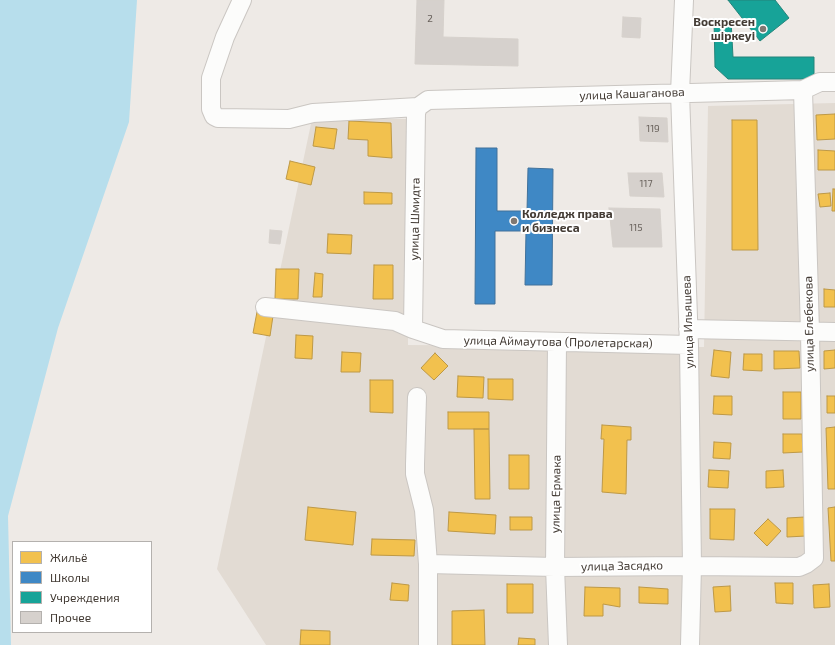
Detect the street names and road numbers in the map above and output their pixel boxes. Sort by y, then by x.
street label: улица Кашаганова [579,85,685,103]
street label: улица Шмидта [407,177,423,261]
street label: улица Ильяшева [679,275,697,369]
street label: улица Елебекова [801,276,817,372]
street label: улица Аймаутова (Пролетарская) [463,333,653,351]
street label: улица Ермака [548,455,564,533]
street label: улица Засядко [581,558,663,574]

